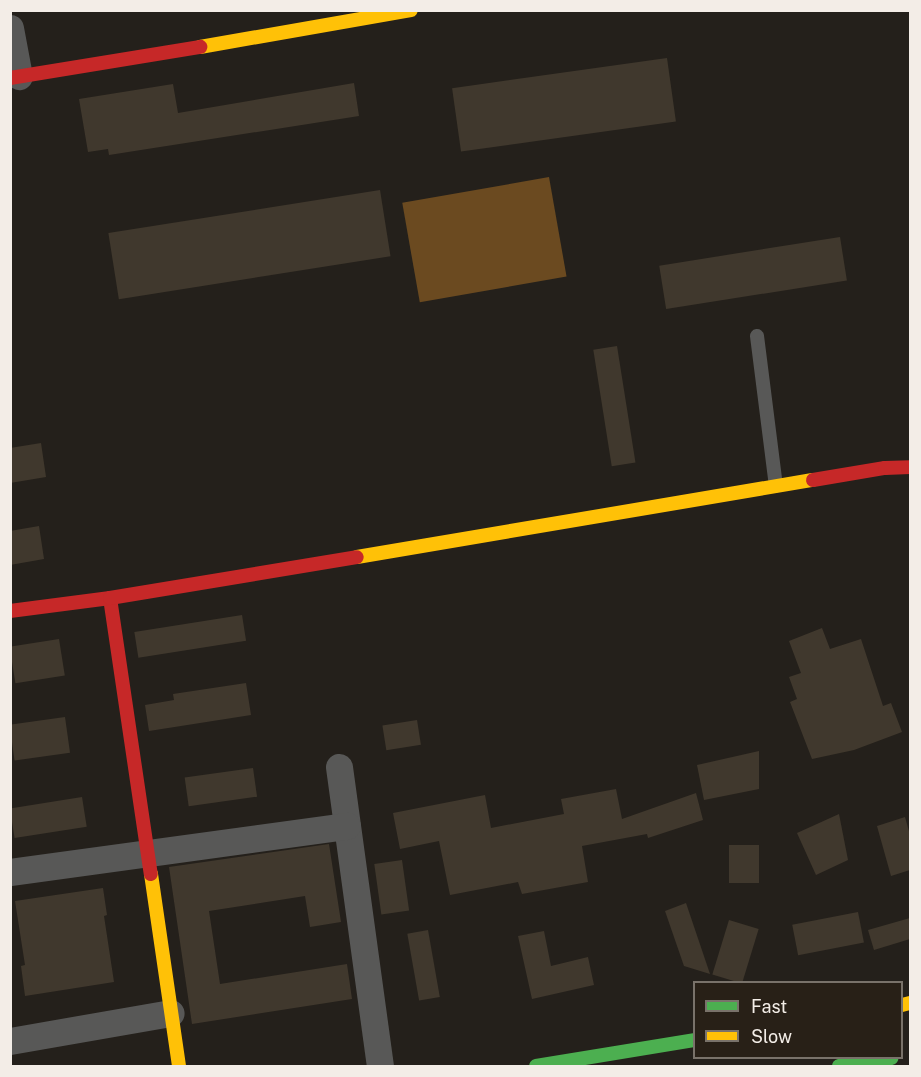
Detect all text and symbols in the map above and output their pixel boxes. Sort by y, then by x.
legend [693,981,903,1059]
text: Fast [751,996,787,1017]
text: Slow [751,1026,792,1047]

